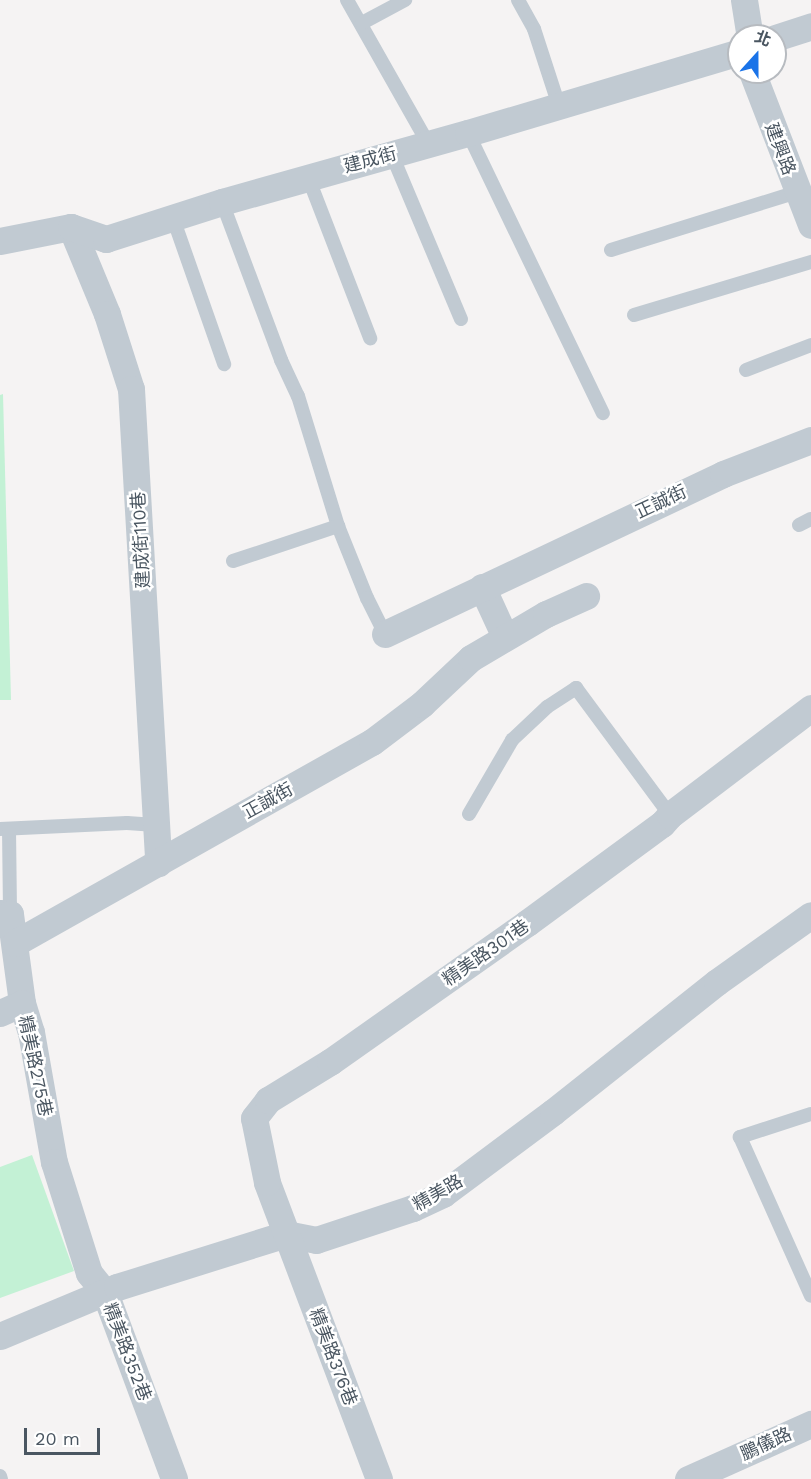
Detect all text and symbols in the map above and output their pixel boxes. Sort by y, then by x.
north arrow [727,24,787,84]
text: 北 [752,27,774,50]
street label: 建興路 [760,120,800,178]
street label: 建成街 [341,143,399,177]
street label: 正誠街 [632,481,690,523]
street label: 建成街110巷 [128,491,154,589]
street label: 正誠街 [239,778,297,824]
street label: 精美路301巷 [439,915,533,991]
street label: 精美路275巷 [14,1014,56,1118]
street label: 精美路 [409,1170,467,1216]
street label: 精美路352巷 [98,1300,156,1404]
street label: 精美路376巷 [305,1305,361,1409]
scale bar [27,1416,104,1454]
street label: 鵬儀路 [737,1423,795,1465]
text: 20 m [35,1428,80,1449]

